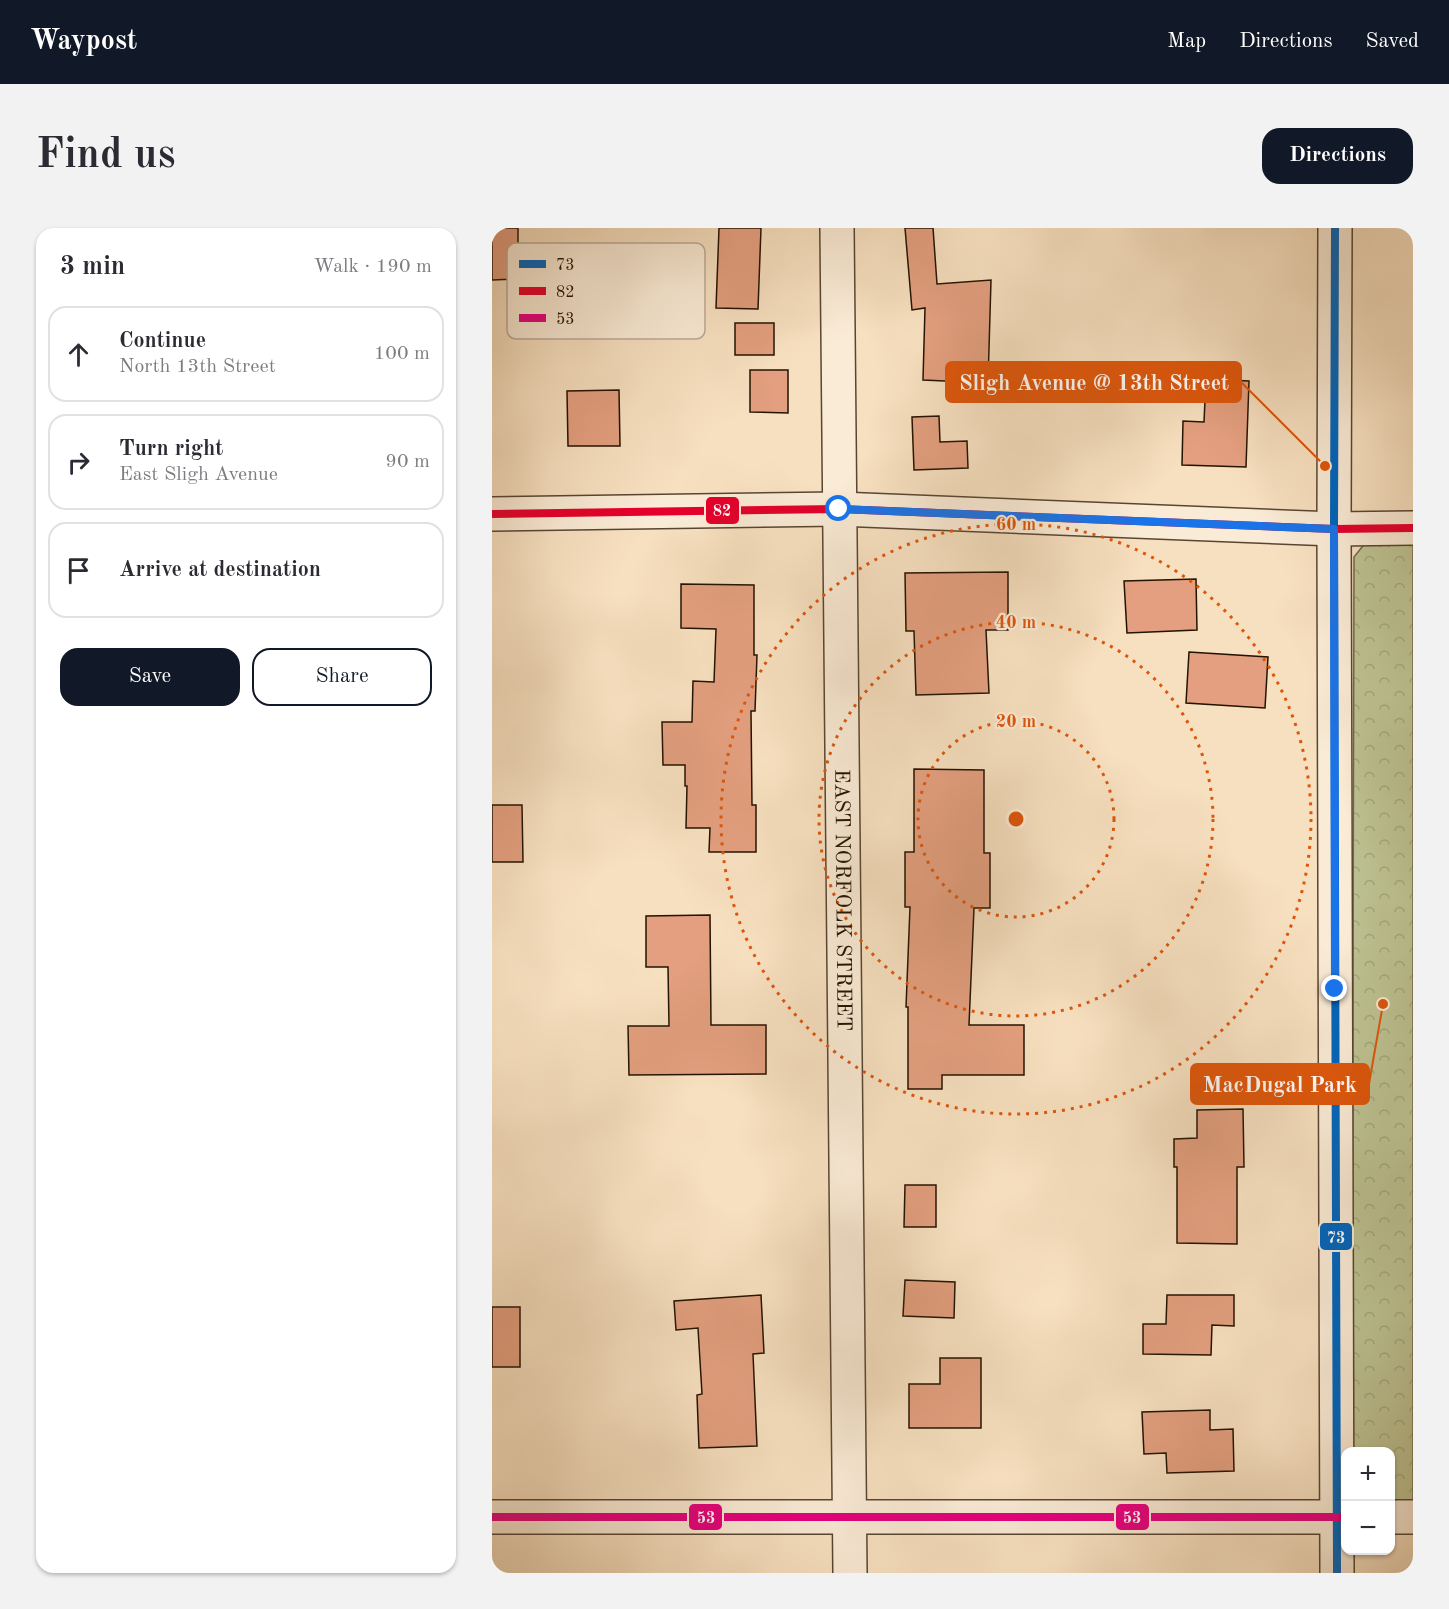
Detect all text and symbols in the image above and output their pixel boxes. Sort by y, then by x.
text: Waypost [30,28,137,56]
text: Map [1167,31,1206,52]
text: Directions [1239,31,1333,52]
text: Saved [1366,31,1419,52]
button: Directions [1262,128,1413,184]
text: Find us [36,135,175,177]
legend [507,243,705,339]
text: 3 min [60,254,125,280]
text: Walk · 190 m [313,257,432,277]
text: 73 [556,258,575,274]
text: 82 [556,285,575,301]
text: 53 [556,312,575,328]
text: Continue [119,330,206,352]
icon: ahead [62,338,95,371]
text: 100 m [374,344,430,364]
text: North 13th Street [119,357,276,377]
callout: Sligh Avenue @ 13th Street [946,362,1241,402]
text: Sligh Avenue @ 13th Street [959,373,1229,395]
text: Turn right [119,438,223,460]
icon: right [62,446,95,479]
text: 90 m [385,452,430,472]
text: East Sligh Avenue [119,465,278,485]
route start [825,495,851,521]
line badge: 82 [705,496,740,525]
text: 82 [713,504,731,520]
text: 60 m [996,516,1036,534]
icon: arrive [62,554,95,587]
text: Arrive at destination [119,559,321,581]
text: 40 m [996,614,1036,632]
button: Save [60,648,240,706]
button: Share [252,648,432,706]
text: 20 m [996,713,1036,731]
street label: EAST NORFOLK STREET [830,769,854,1031]
centre of rings [1006,809,1026,829]
route end [1321,975,1347,1001]
callout: MacDugal Park [1191,1064,1369,1104]
text: MacDugal Park [1203,1075,1357,1097]
line badge: 73 [1319,1222,1353,1251]
text: 73 [1327,1231,1345,1247]
map controls [1341,1447,1395,1555]
button: + [1341,1447,1395,1501]
button: − [1341,1501,1395,1555]
line badge: 53 [688,1503,723,1531]
line badge: 53 [1115,1503,1150,1531]
text: 53 [697,1511,715,1527]
text: 53 [1123,1511,1141,1527]

